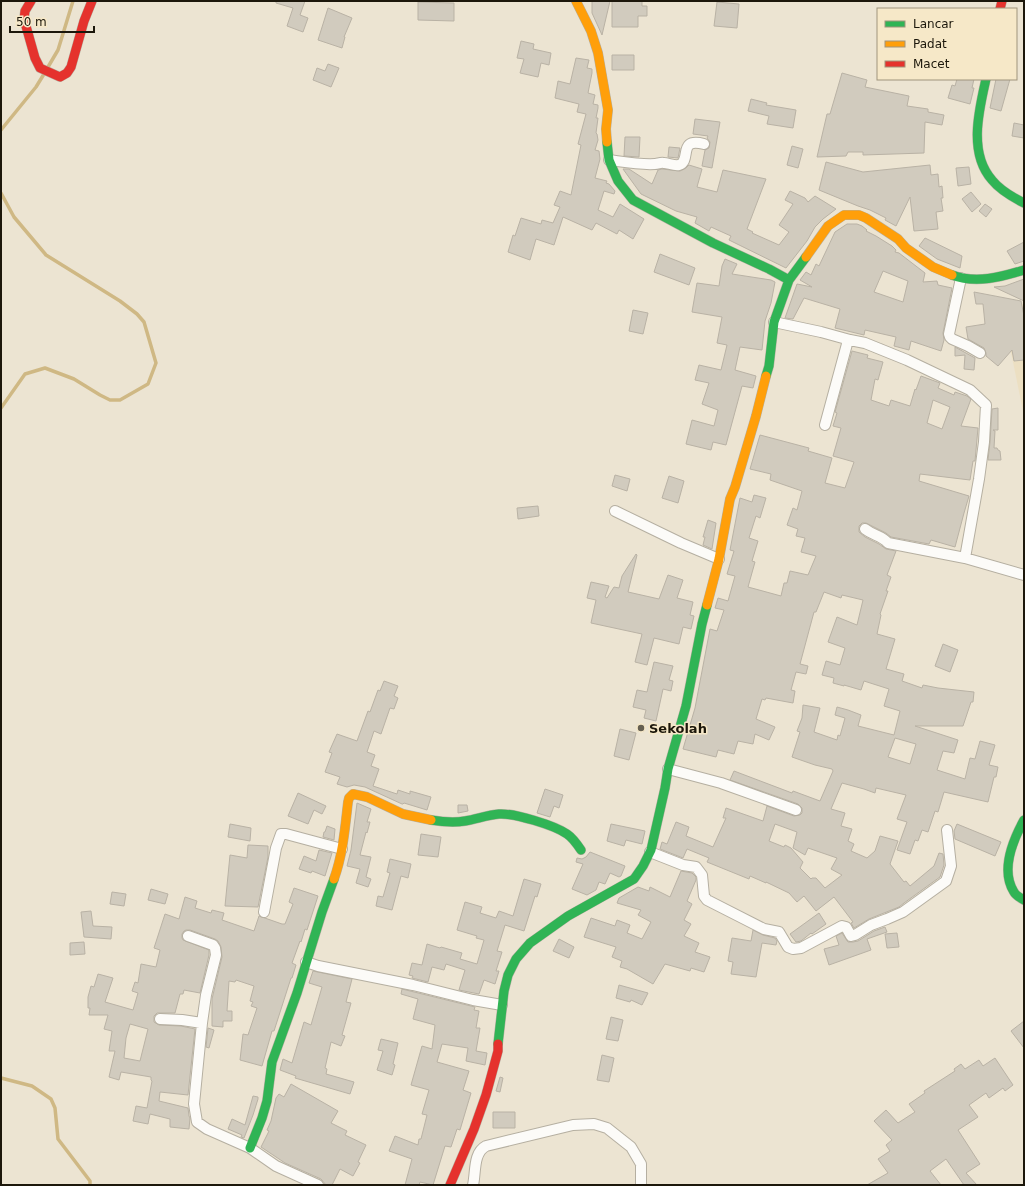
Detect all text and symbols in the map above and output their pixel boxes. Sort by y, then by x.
scale bar [10,8,94,34]
legend [877,8,1017,80]
text: 50 m [16,15,47,29]
text: Lancar [913,17,954,31]
text: Padat [913,37,947,51]
text: Macet [913,57,950,71]
place label: Sekolah [649,721,707,736]
marker: Sekolah [636,723,646,733]

